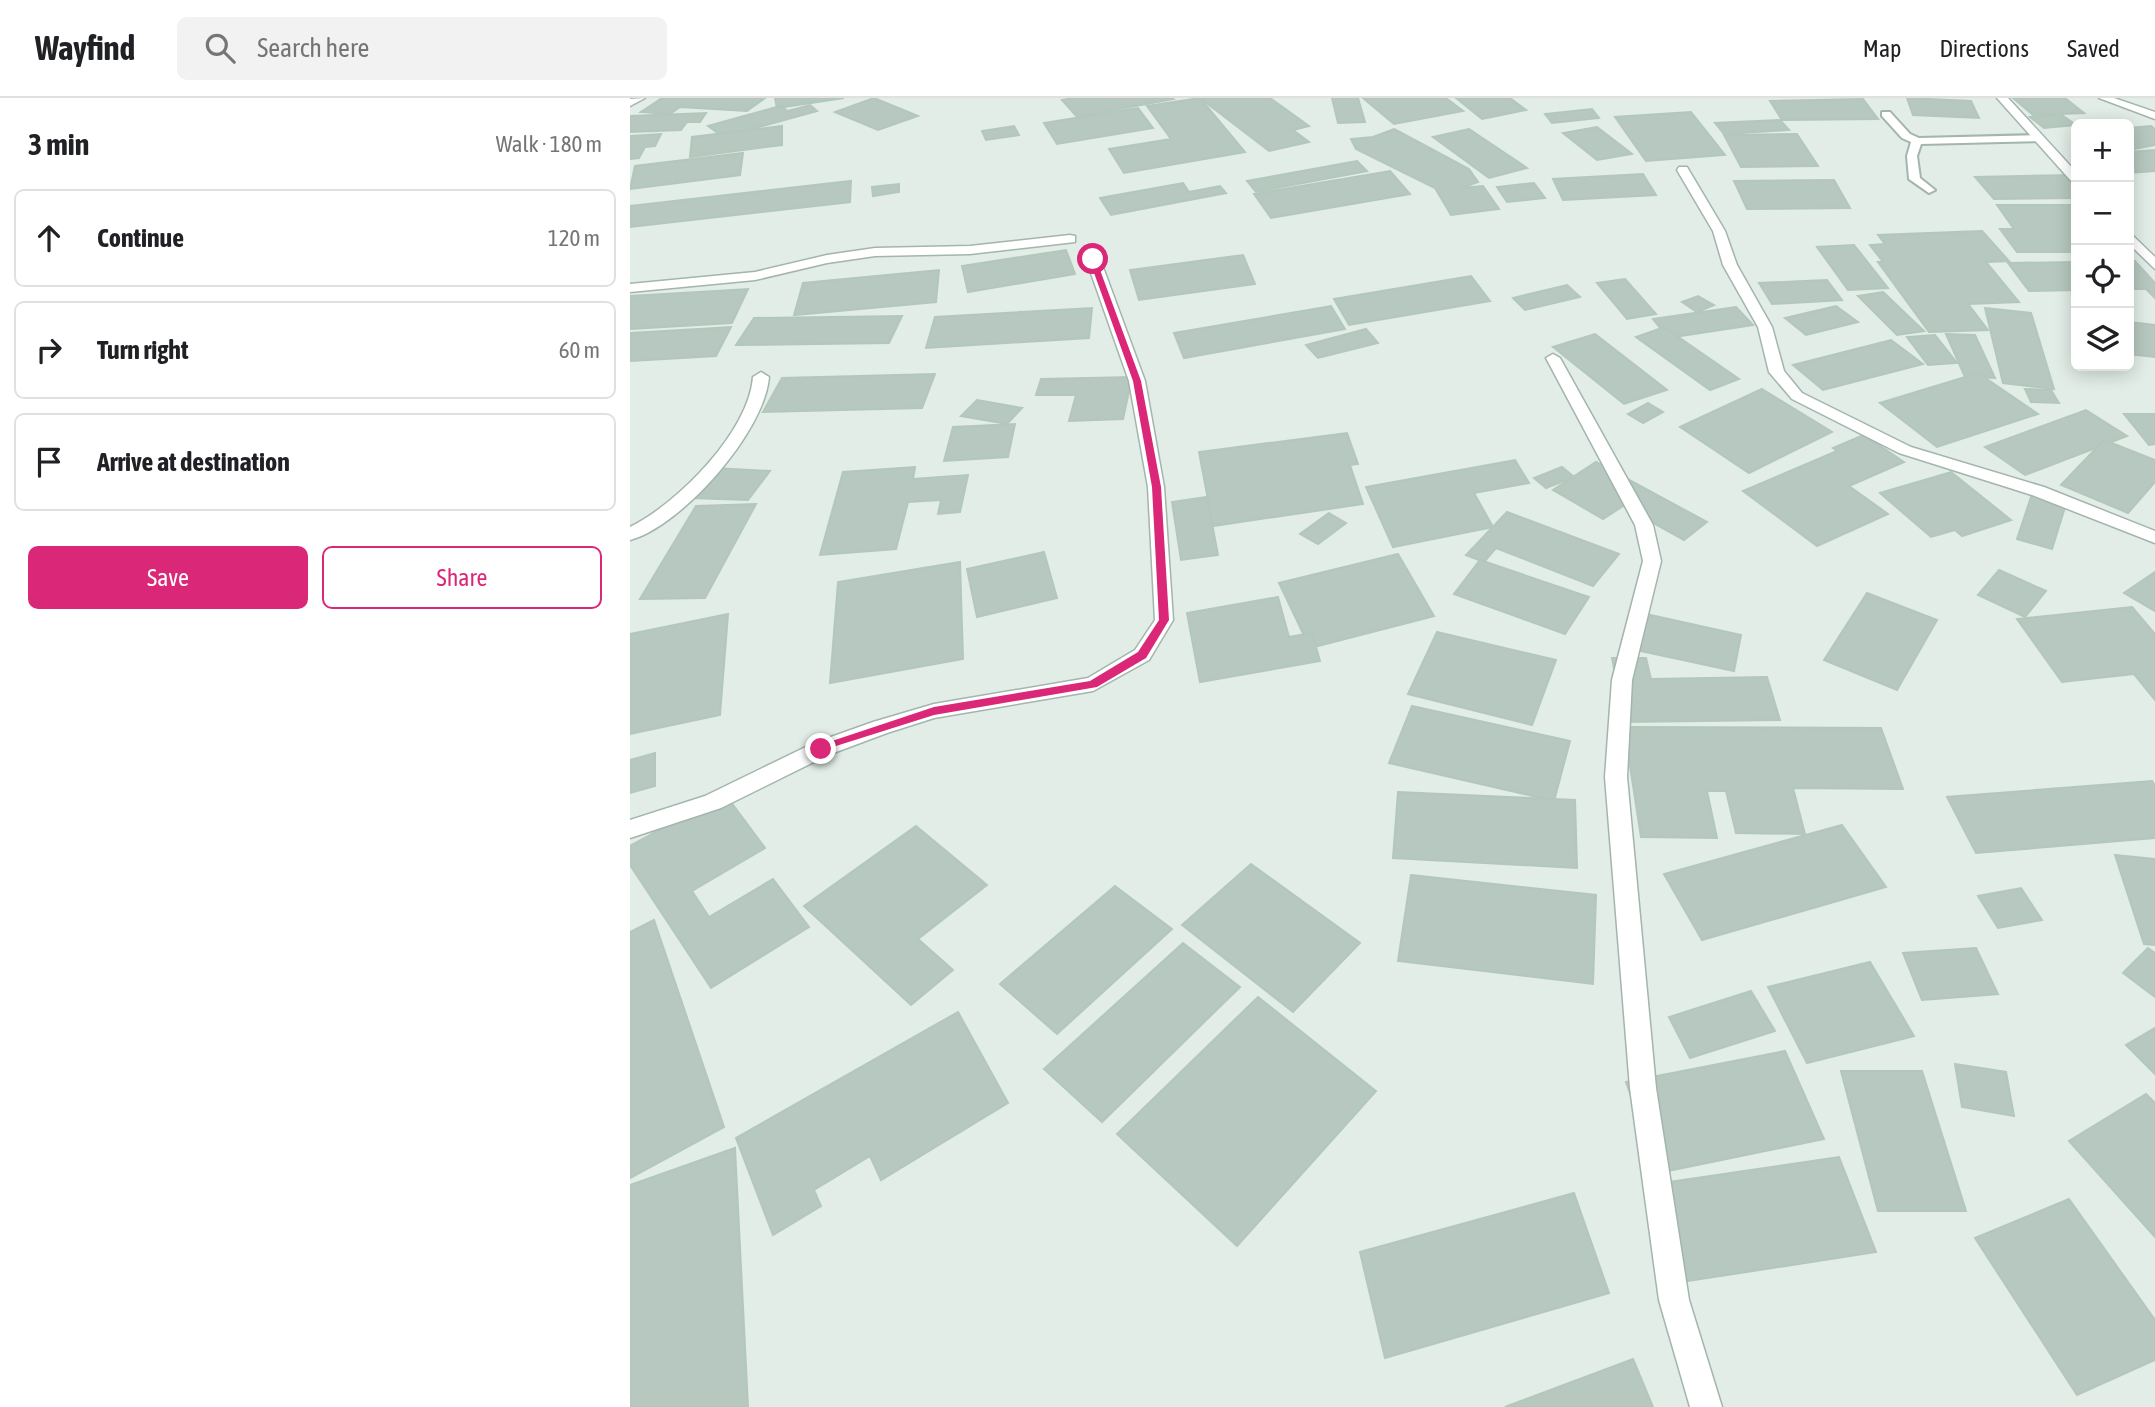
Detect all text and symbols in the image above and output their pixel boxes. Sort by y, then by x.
search box [177,17,667,80]
text: Wayfind [35,29,135,67]
icon: search [201,29,239,67]
text: Search here [257,33,369,63]
text: Map [1863,35,1901,62]
text: Directions [1939,35,2029,62]
text: Saved [2067,35,2120,62]
map controls [2071,119,2134,371]
button: + [2071,119,2134,182]
text: 3 min [28,127,89,161]
text: Walk · 180 m [496,131,602,157]
button: − [2071,182,2134,245]
icon: ahead [30,219,68,257]
text: Continue [97,223,184,253]
text: 120 m [548,225,600,251]
route start [1077,243,1108,274]
button: locate [2071,245,2134,308]
button: layers [2071,308,2134,371]
icon: right [30,331,68,369]
text: Turn right [97,335,188,365]
text: 60 m [559,337,600,363]
icon: arrive [30,443,68,481]
text: Arrive at destination [97,447,290,477]
button: Save [28,546,308,609]
button: Share [322,546,602,609]
route end [805,733,836,764]

